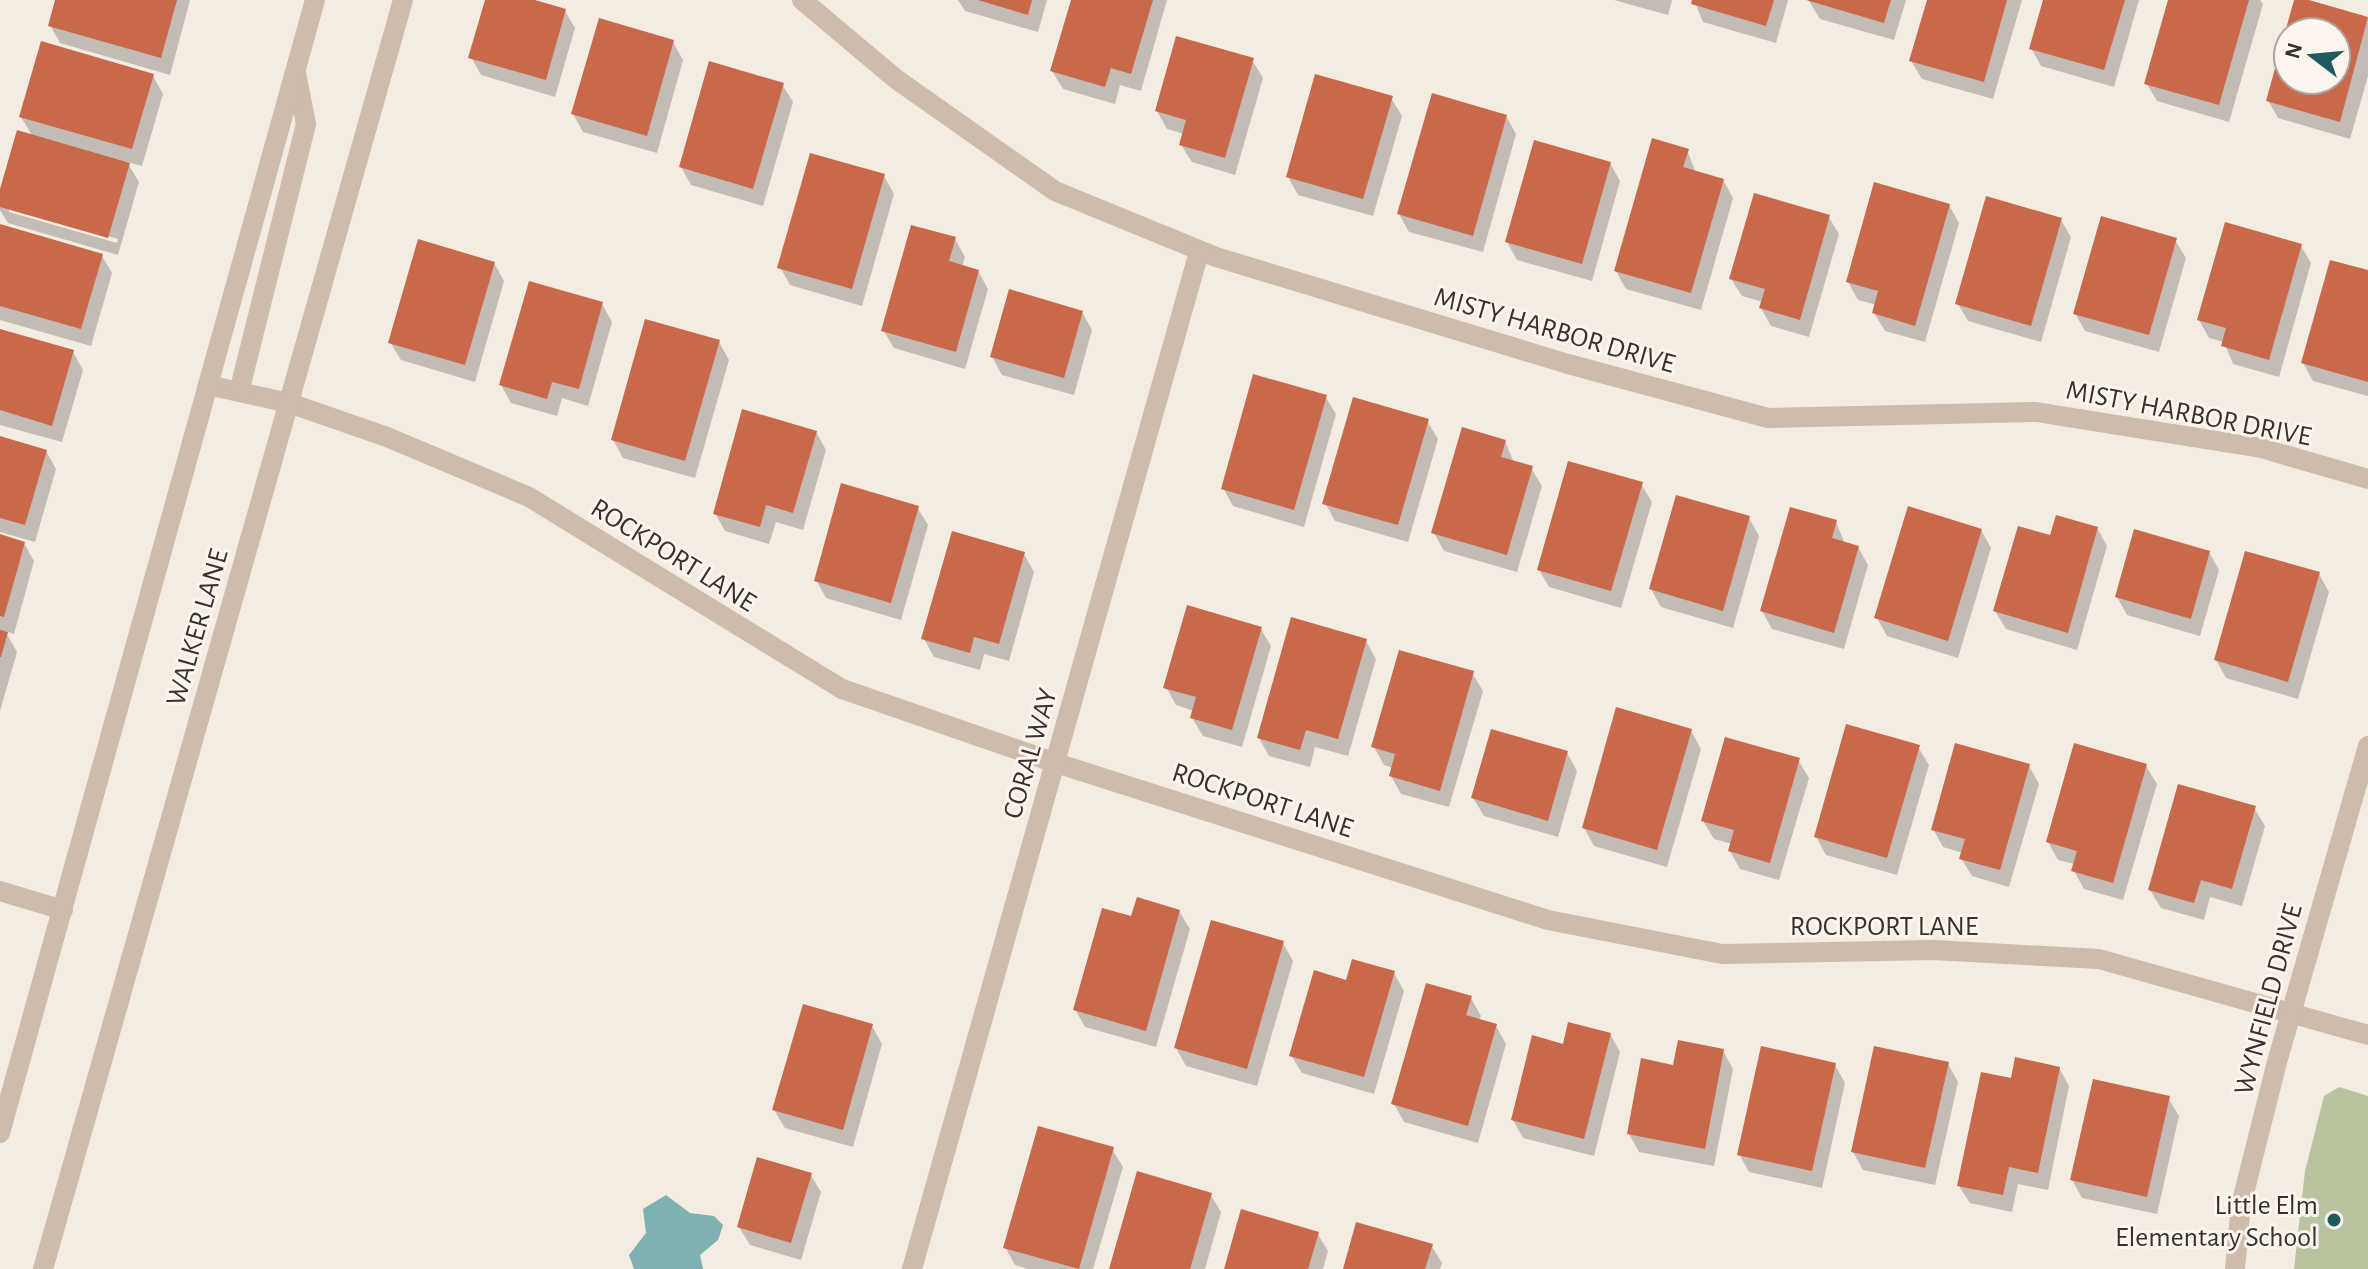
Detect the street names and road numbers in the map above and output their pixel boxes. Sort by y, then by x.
street label: MISTY HARBOR DRIVE [1431,283,1678,379]
street label: MISTY HARBOR DRIVE [2064,376,2314,451]
street label: ROCKPORT LANE [586,494,760,618]
street label: WALKER LANE [162,546,234,709]
street label: CORAL WAY [999,685,1063,822]
street label: ROCKPORT LANE [1168,758,1356,843]
street label: WYNFIELD DRIVE [2230,901,2308,1098]
street label: ROCKPORT LANE [1790,913,1978,941]

